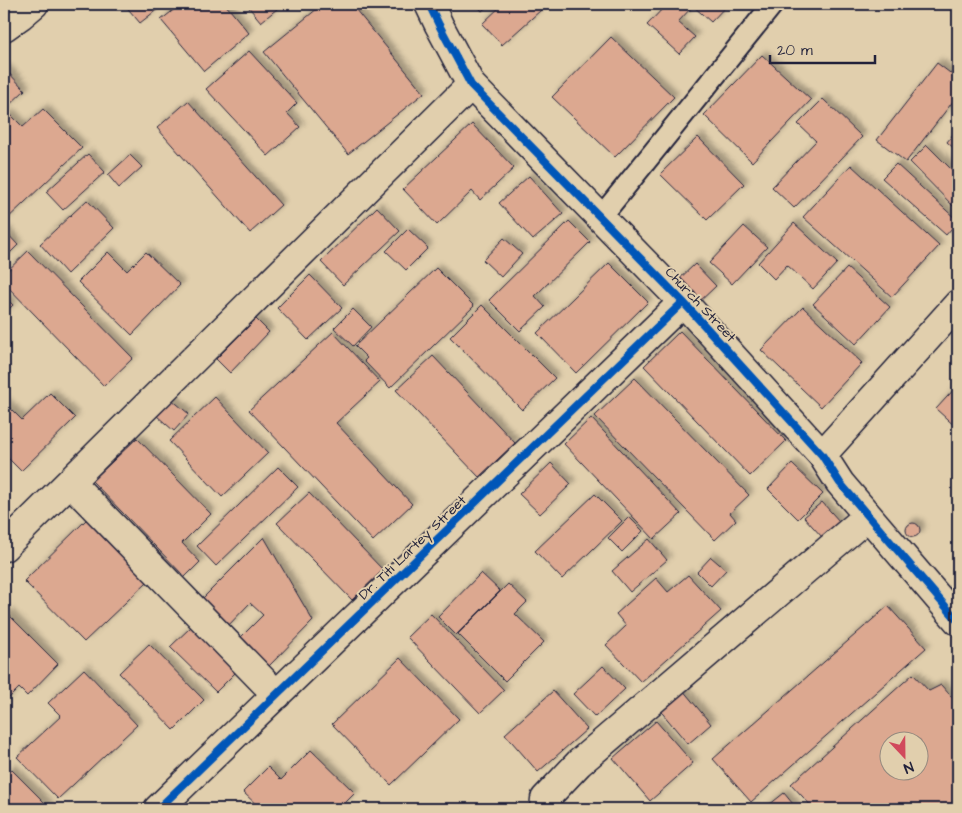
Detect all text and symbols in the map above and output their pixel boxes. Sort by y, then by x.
scale bar [770,32,874,64]
text: 20 m [777,40,813,61]
street label: Church Street [660,263,741,347]
street label: Dr. Titi Lartey Street [354,491,471,605]
north arrow [880,730,930,780]
text: N [900,756,916,778]

